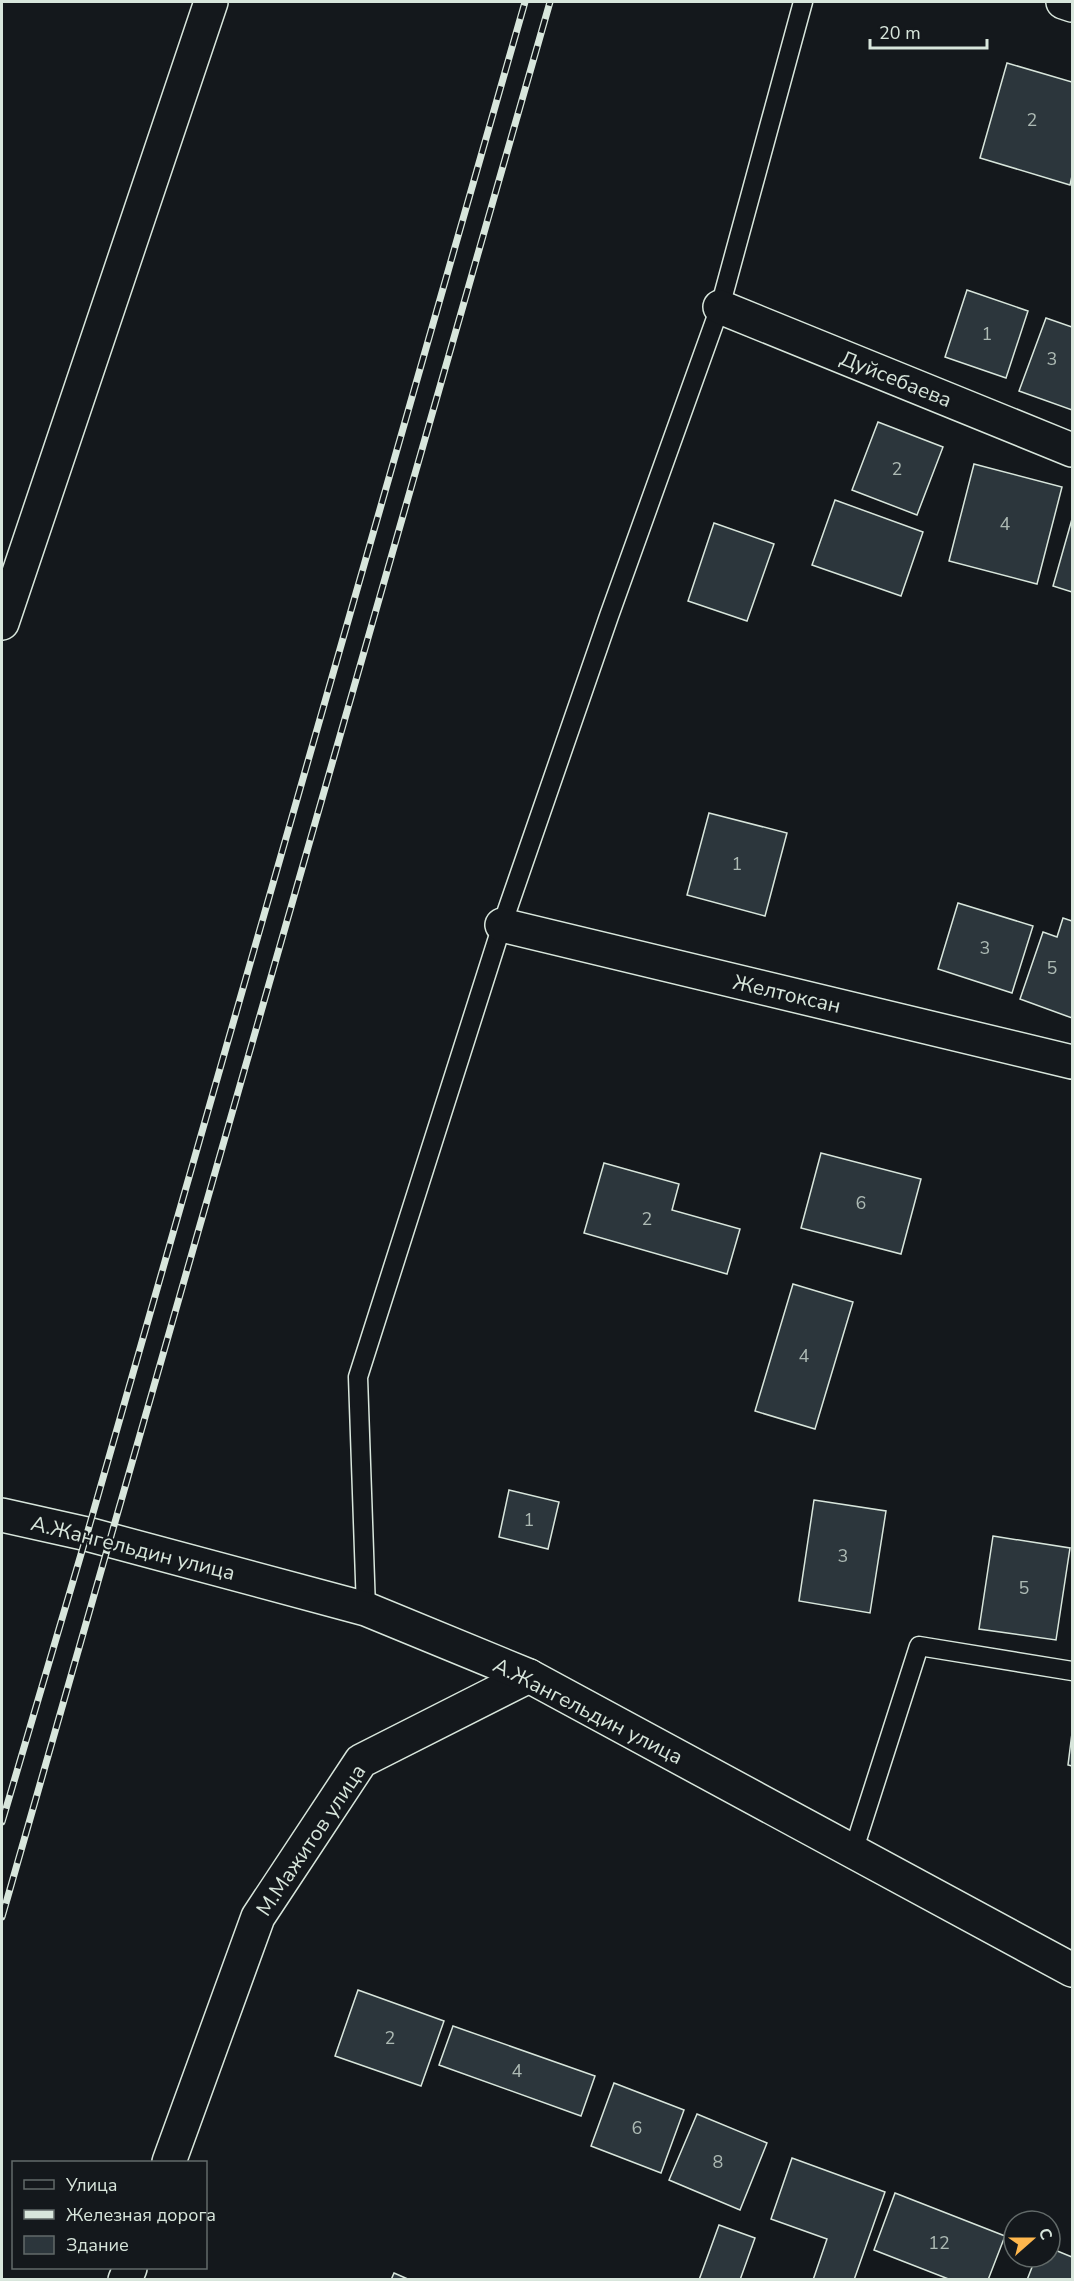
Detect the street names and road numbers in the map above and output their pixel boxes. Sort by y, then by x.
street label: Дуйсебаева [836,344,956,414]
street label: Желтоксан [731,968,843,1020]
street label: А.Жангельдин улица [28,1509,238,1587]
street label: А.Жангельдин улица [488,1651,688,1771]
street label: М.Мажитов улица [250,1759,372,1921]

